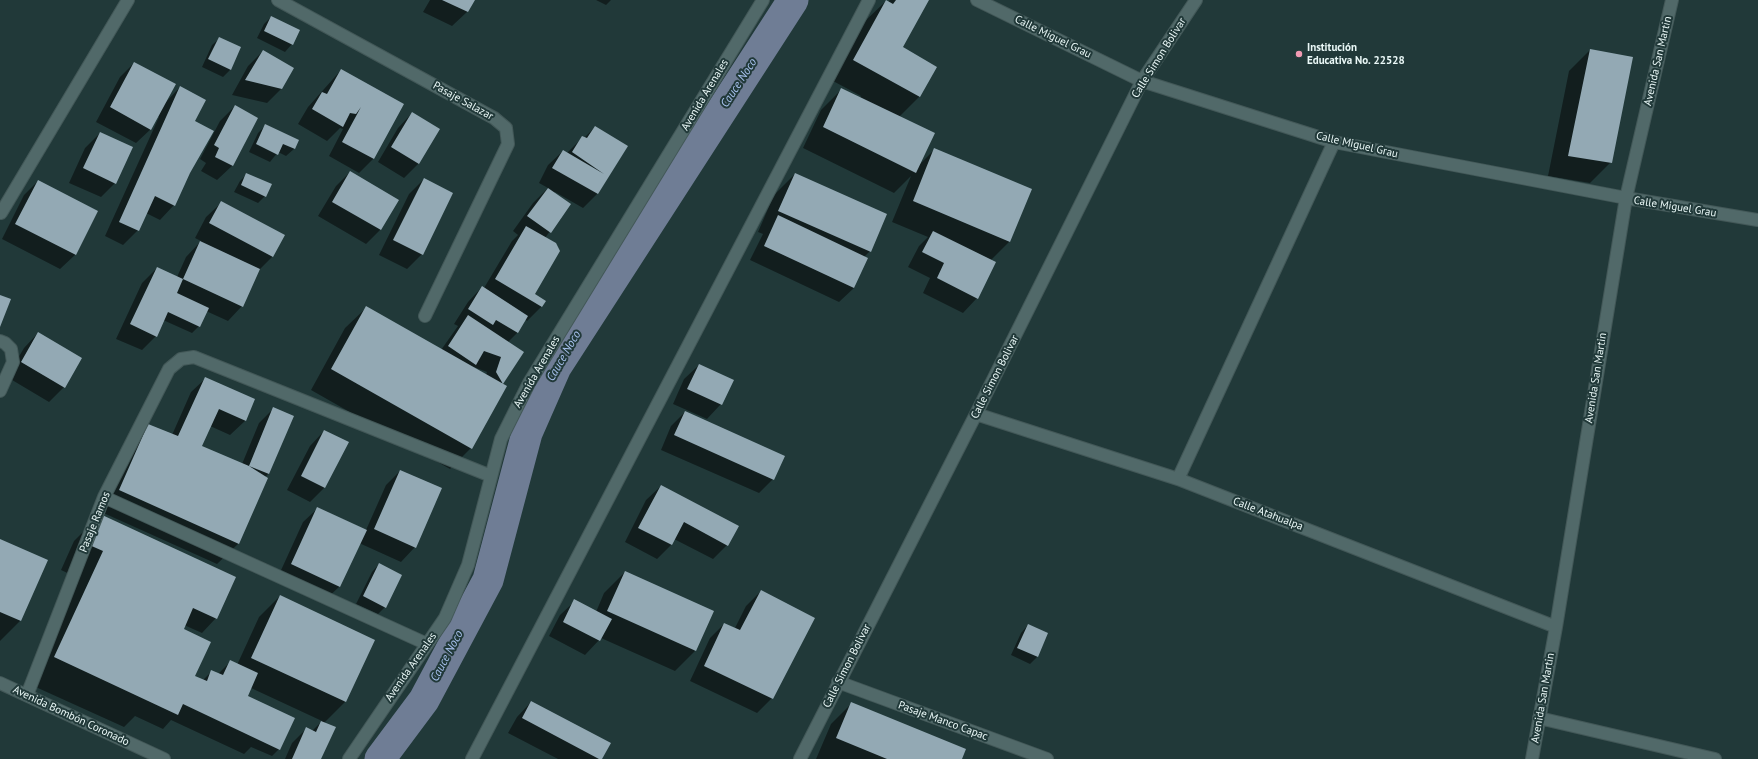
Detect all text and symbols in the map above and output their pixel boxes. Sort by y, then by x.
street label: Calle Miguel Grau [1013,13,1093,61]
street label: Calle Simon Bolivar [1129,15,1189,101]
street label: Avenida San Martin [1641,15,1675,107]
place label: Institución Educativa No. 22528 [1307,41,1405,67]
marker: Institución Educativa No. 22528 [1294,49,1304,59]
water label: Cauce Noco [718,56,760,110]
street label: Avenida Arenales [679,57,731,133]
street label: Pasaje Salazar [431,79,495,123]
street label: Calle Miguel Grau [1315,129,1399,161]
street label: Calle Miguel Grau [1633,194,1717,220]
water label: Cauce Noco [544,328,584,384]
street label: Avenida San Martin [1582,332,1610,424]
street label: Calle Simon Bolivar [968,333,1022,421]
street label: Avenida Arenales [511,334,563,410]
street label: Pasaje Ramos [77,490,113,554]
street label: Calle Atahualpa [1231,495,1305,533]
street label: Calle Simon Bolivar [820,622,874,710]
water label: Cauce Noco [428,628,466,684]
street label: Avenida Arenales [382,630,440,704]
street label: Avenida San Martin [1529,652,1557,744]
street label: Avenida Bombón Coronado [11,683,131,749]
street label: Pasaje Manco Capac [896,699,990,743]

